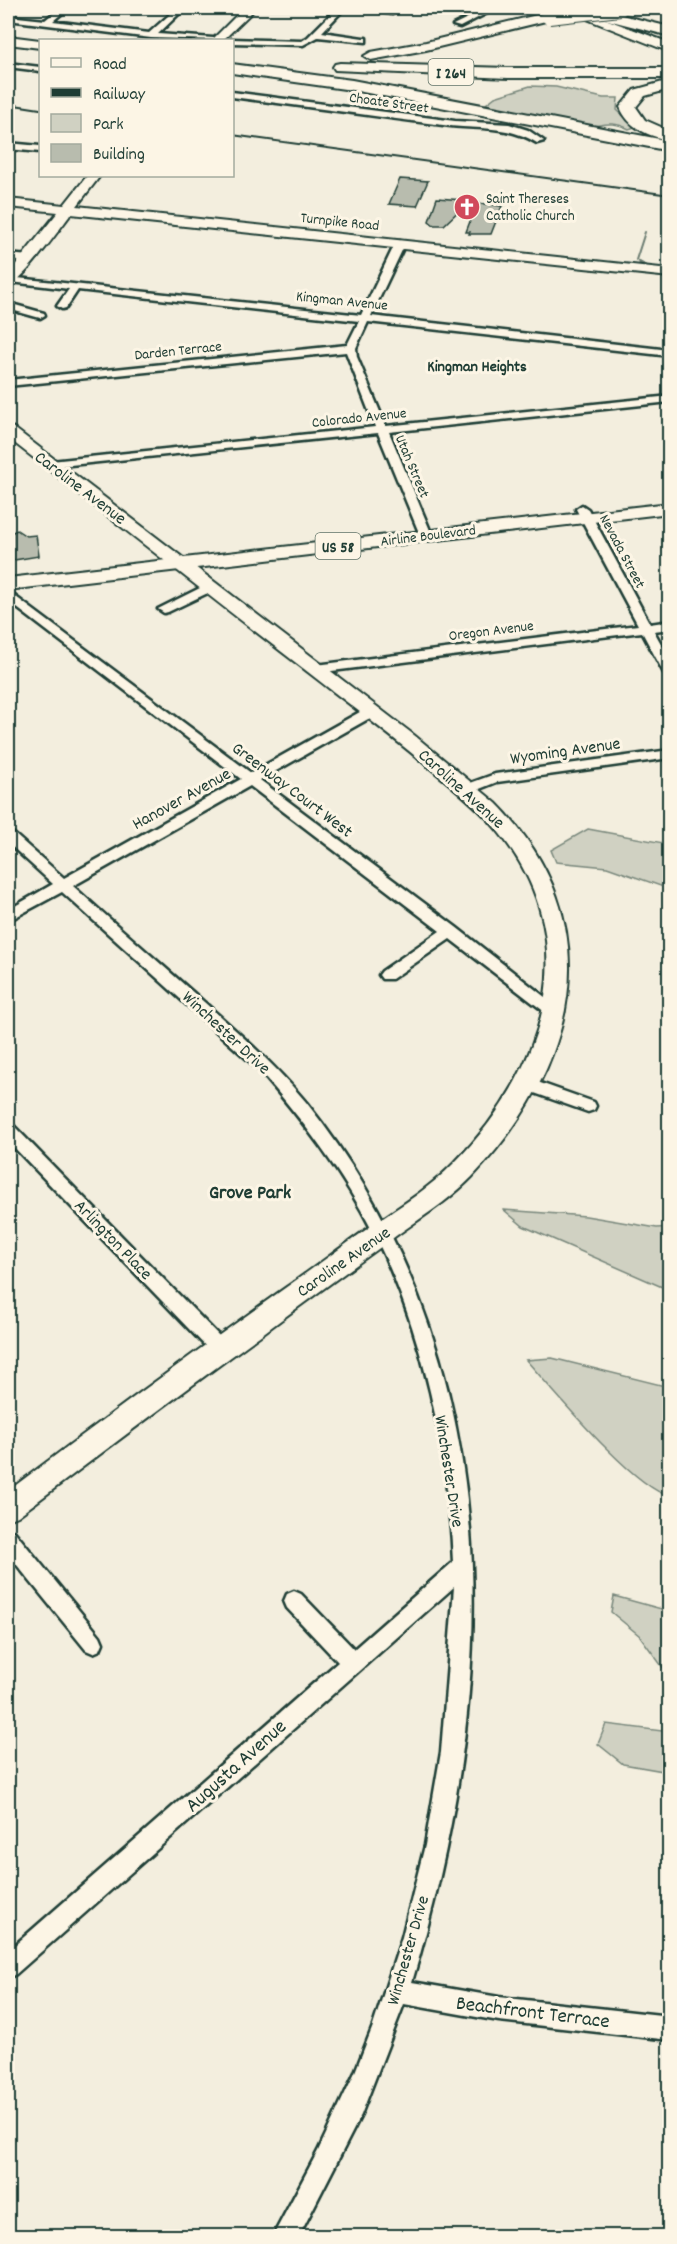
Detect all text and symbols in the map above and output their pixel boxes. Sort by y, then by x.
legend [39,39,234,177]
text: Road [93,53,127,78]
road number: I 264 [428,59,474,85]
text: Railway [93,83,146,108]
street label: Choate Street [348,88,430,121]
text: Park [93,113,124,138]
text: Building [93,143,145,168]
place label: Saint Thereses Catholic Church [486,189,575,228]
church icon: Saint Thereses Catholic Church [452,192,482,222]
street label: Turnpike Road [299,208,380,238]
street label: Kingman Avenue [295,286,389,318]
street label: Darden Terrace [133,336,223,368]
district label: Kingman Heights [427,356,527,379]
street label: Colorado Avenue [311,403,408,435]
street label: Utah Street [388,432,434,502]
street label: Caroline Avenue [28,446,131,532]
street label: Nevada Street [592,511,650,593]
street label: Airline Boulevard [379,520,477,554]
road number: US 58 [316,533,360,559]
street label: Oregon Avenue [448,616,535,648]
street label: Wyoming Avenue [509,732,622,773]
street label: Greenway Court West [226,737,358,845]
street label: Caroline Avenue [411,744,509,836]
street label: Hanover Avenue [128,763,236,838]
street label: Winchester Drive [175,986,275,1082]
district label: Grove Park [209,1180,291,1208]
street label: Arlington Place [67,1195,157,1287]
street label: Caroline Avenue [293,1221,396,1305]
street label: Winchester Drive [426,1414,469,1529]
street label: Augusta Avenue [180,1713,294,1821]
street label: Winchester Drive [382,1893,437,2008]
street label: Beachfront Terrace [454,1990,611,2038]

